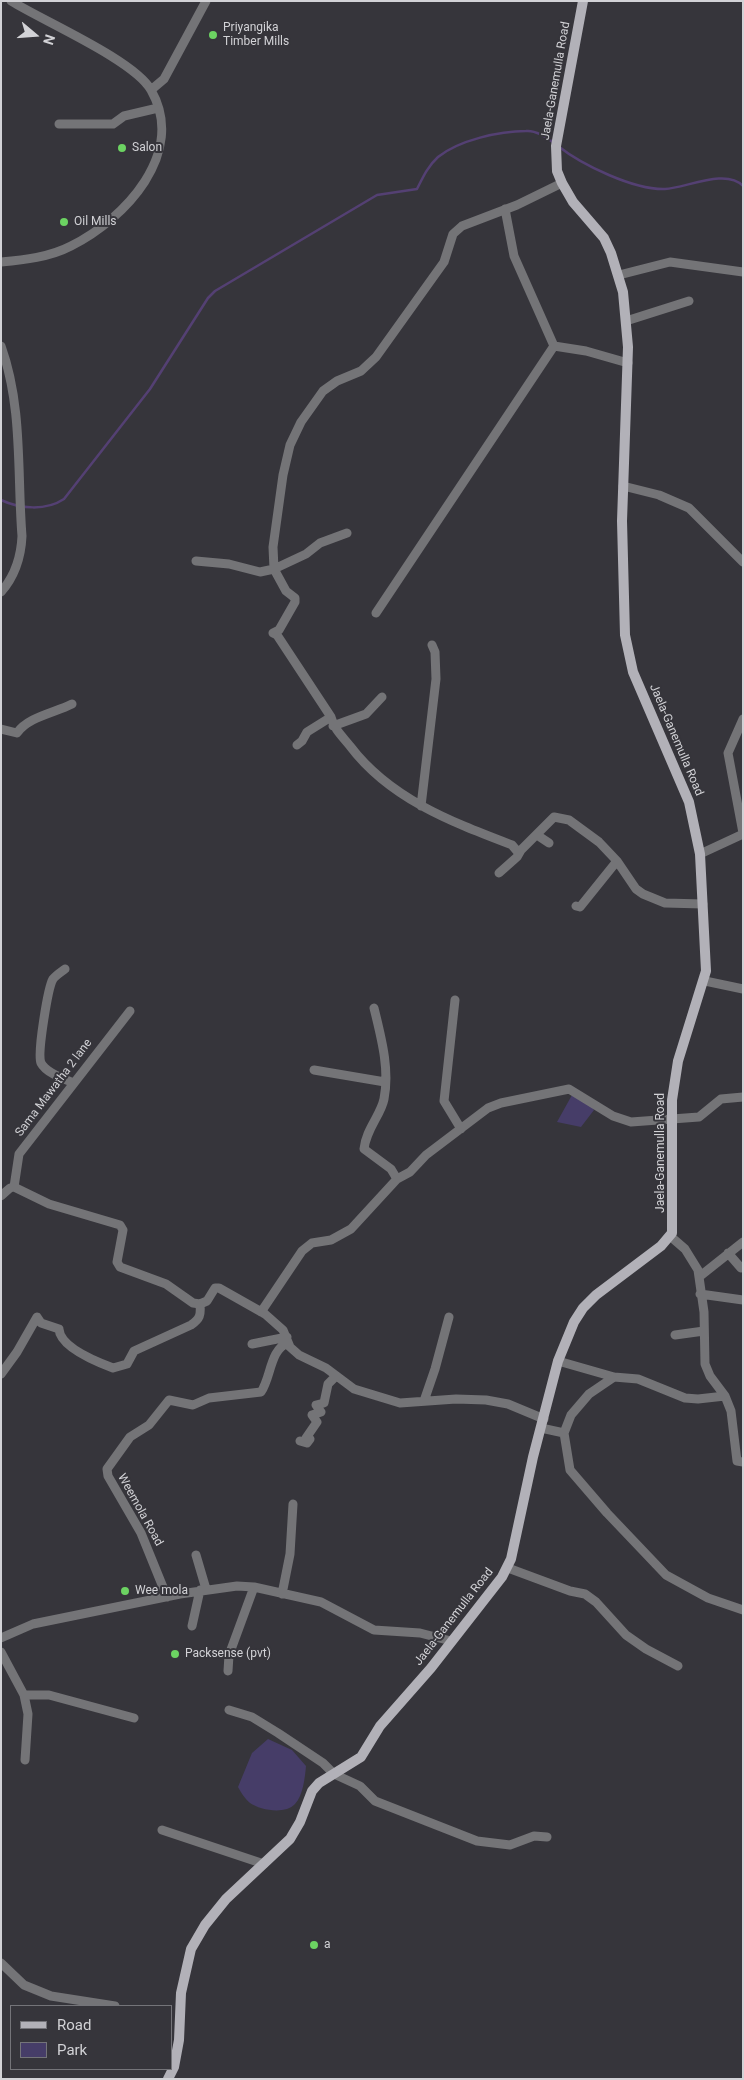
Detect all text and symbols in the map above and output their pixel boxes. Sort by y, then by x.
north arrow [10,10,60,60]
place label: Priyangika Timber Mills [223,21,289,49]
street label: Jaela-Ganemulla Road [538,21,574,141]
marker: Priyangika Timber Mills [207,29,219,41]
text: N [40,32,58,47]
place label: Salon [132,141,162,155]
marker: Salon [116,142,128,154]
place label: Oil Mills [74,215,116,229]
marker: Oil Mills [58,216,70,228]
street label: Jaela-Ganemulla Road [646,682,706,798]
street label: Sama Mawatha 2 lane [13,1036,95,1140]
street label: Jaela-Ganemulla Road [654,1093,668,1213]
street label: Weemola Road [114,1471,166,1549]
street label: Jaela-Ganemulla Road [411,1565,497,1669]
place label: Wee mola [135,1584,188,1598]
marker: Wee mola [119,1585,131,1597]
place label: Packsense (pvt) [185,1647,271,1661]
marker: Packsense (pvt) [169,1648,181,1660]
place label: a [324,1938,331,1952]
marker: a [308,1939,320,1951]
legend [10,2005,172,2070]
text: Road [57,2016,91,2034]
text: Park [57,2041,87,2059]

